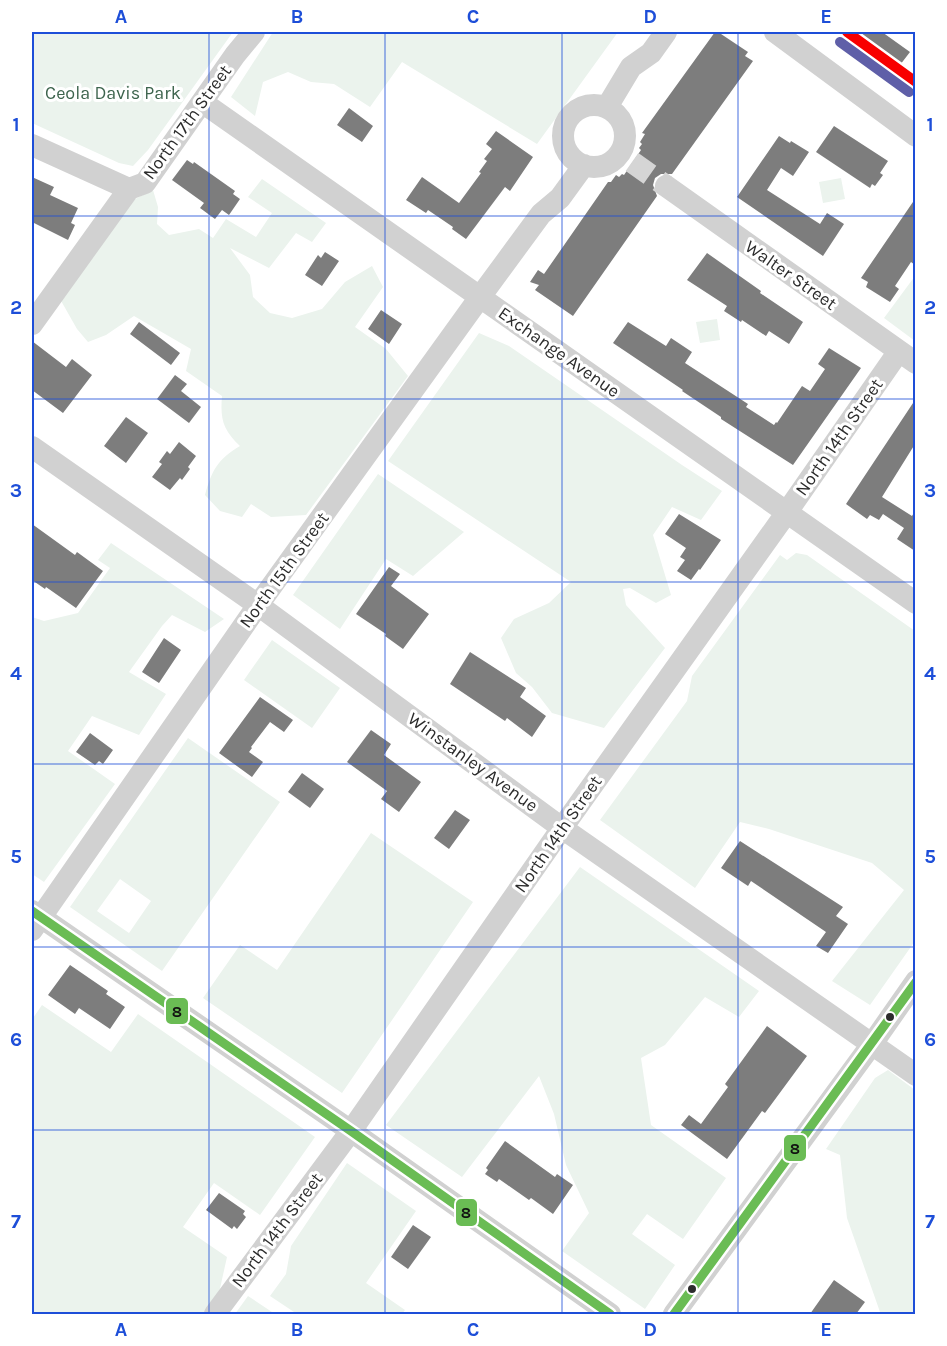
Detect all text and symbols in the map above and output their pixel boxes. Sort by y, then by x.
text: A [115,5,128,28]
text: B [291,5,303,28]
text: C [467,5,479,28]
text: D [643,5,657,28]
text: E [820,5,832,28]
street label: North 17th Street [138,60,236,184]
park label: Ceola Davis Park [45,82,181,104]
text: 1 [12,113,20,136]
text: 1 [926,113,934,136]
street label: Walter Street [741,235,841,315]
text: 2 [10,296,22,319]
text: 2 [924,296,936,319]
street label: Exchange Avenue [494,302,624,402]
street label: North 14th Street [790,374,888,500]
text: 3 [10,479,22,502]
text: 3 [924,479,936,502]
street label: North 15th Street [235,508,334,632]
text: 4 [10,662,22,685]
text: 4 [924,662,936,685]
street label: Winstanley Avenue [404,707,542,817]
street label: North 14th Street [509,771,607,897]
text: 5 [10,845,22,868]
text: 5 [924,845,936,868]
line badge: 8 [165,997,189,1025]
text: 8 [172,1002,182,1021]
unlabelled marker [884,1011,896,1023]
text: 6 [10,1028,22,1051]
text: 6 [924,1028,936,1051]
line badge: 8 [783,1134,807,1162]
text: 8 [790,1139,800,1158]
street label: North 14th Street [227,1168,327,1292]
line badge: 8 [455,1198,478,1227]
text: 8 [461,1203,471,1222]
text: 7 [11,1210,21,1233]
text: 7 [925,1210,935,1233]
unlabelled marker [686,1283,698,1295]
text: A [115,1318,128,1341]
text: B [291,1318,303,1341]
text: C [467,1318,479,1341]
text: D [643,1318,657,1341]
text: E [820,1318,832,1341]

